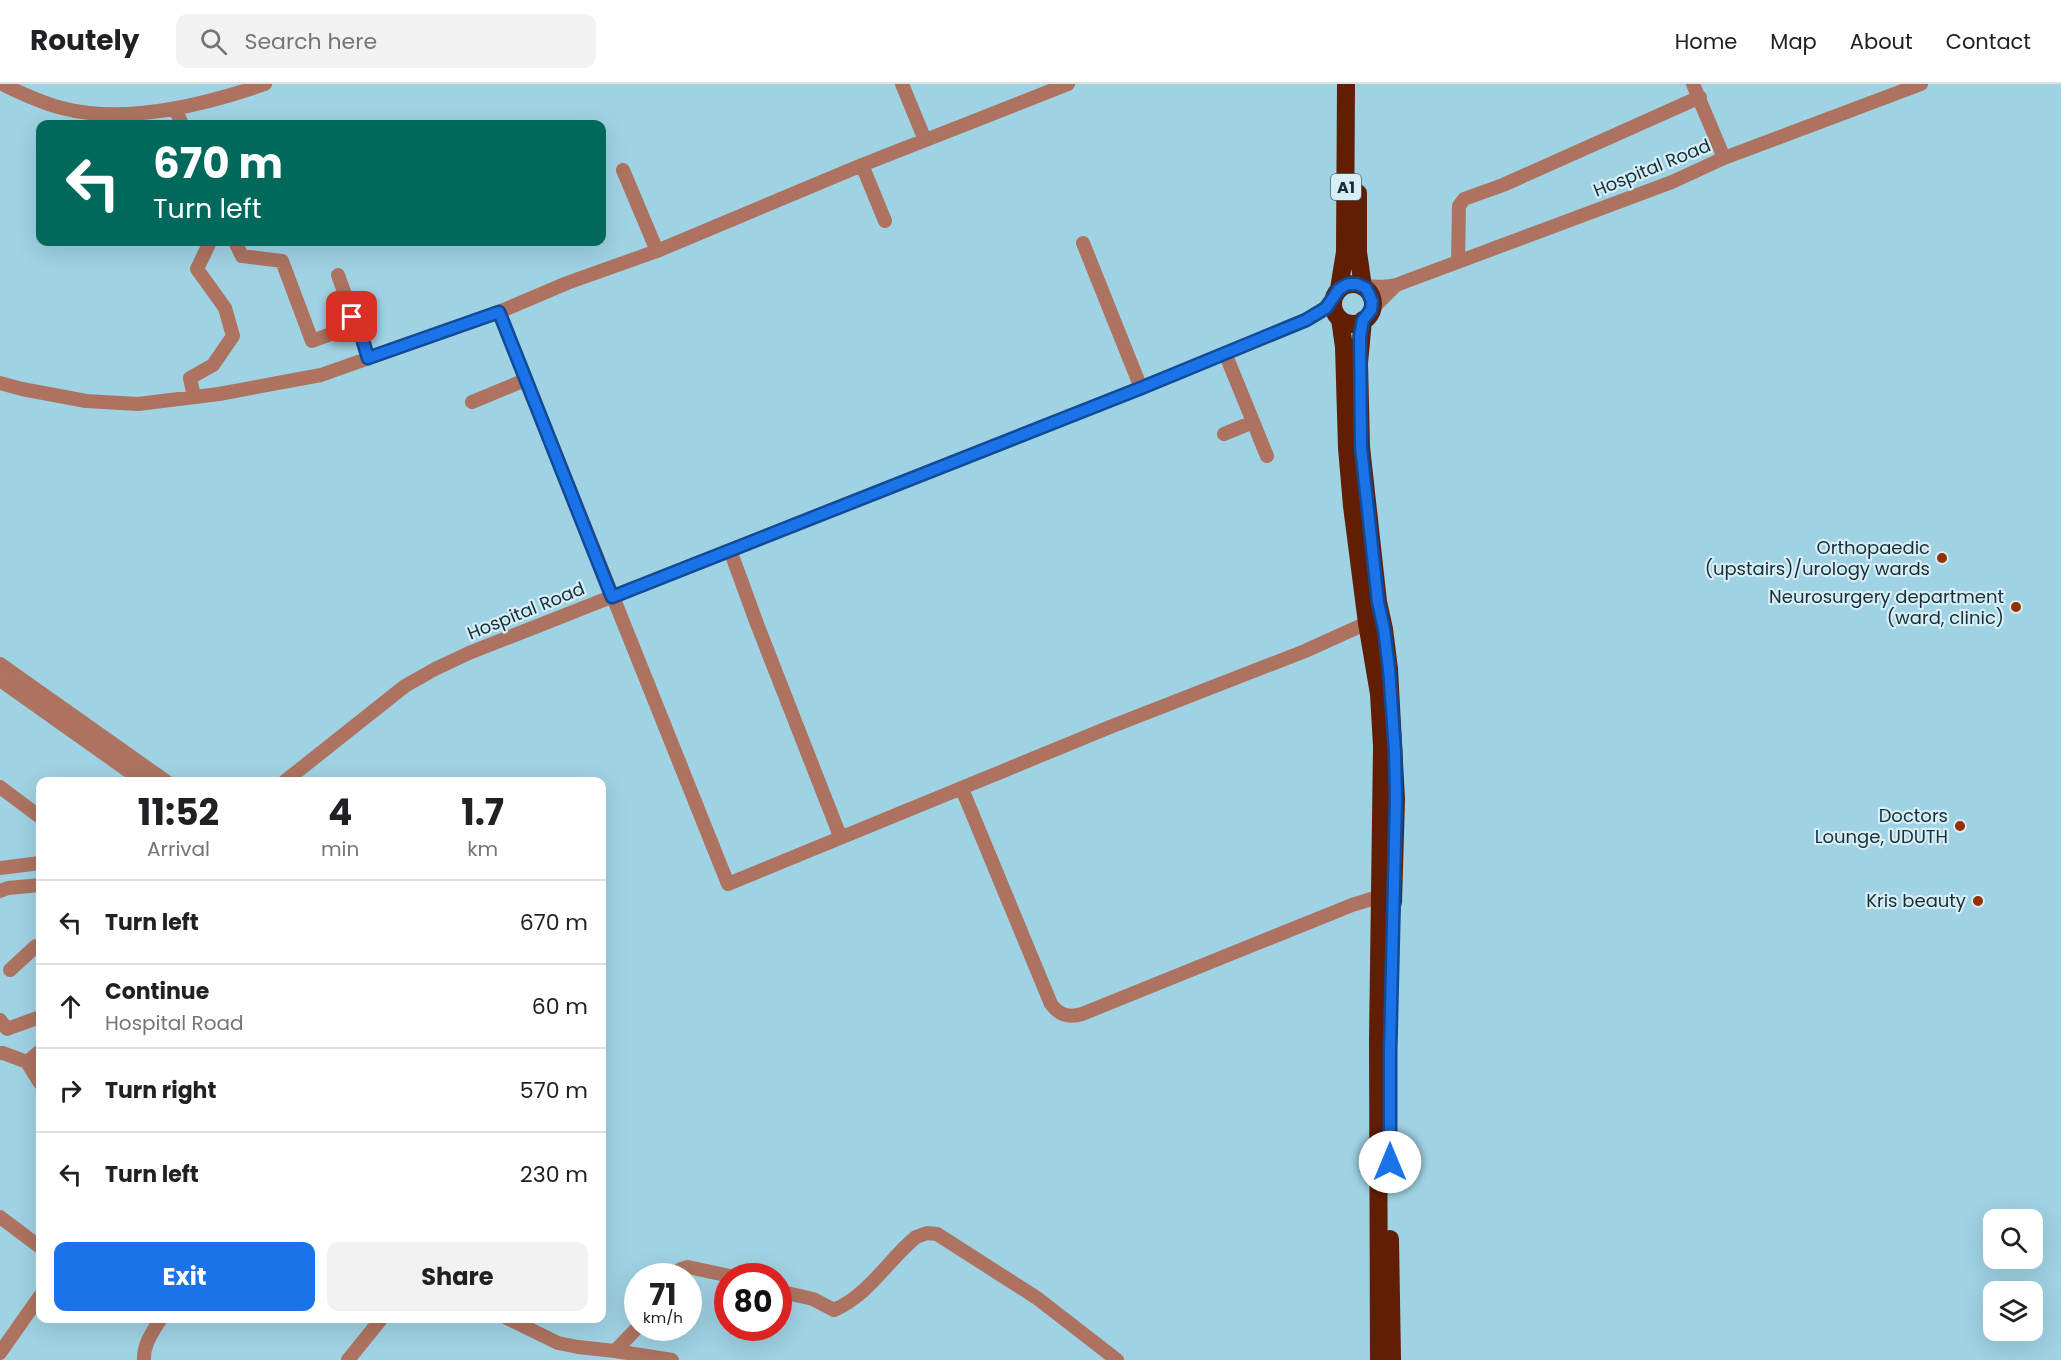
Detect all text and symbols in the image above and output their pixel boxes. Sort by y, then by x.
search box [176,14,596,68]
text: Routely [30,21,140,60]
icon: search [197,25,230,58]
text: Search here [245,26,377,57]
text: Home [1675,27,1737,56]
text: Map [1770,27,1817,56]
text: About [1850,27,1913,56]
text: Contact [1946,27,2031,56]
street label: Hospital Road [1589,133,1714,202]
text: 670 m [153,134,283,193]
icon: left [54,144,132,222]
road number: A1 [1331,174,1361,200]
text: Turn left [153,190,262,227]
pin [326,291,377,342]
icon: arrive [335,300,368,333]
place label: Orthopaedic (upstairs)/urology wards [1705,535,1930,581]
marker: Orthopaedic (upstairs)/urology wards [1935,551,1949,565]
street label: Hospital Road [463,576,588,645]
place label: Neurosurgery department (ward, clinic) [1769,584,2004,630]
marker: Neurosurgery department (ward, clinic) [2009,600,2023,614]
text: 11:52 [138,787,219,838]
text: 4 [328,787,352,838]
text: 1.7 [461,787,504,838]
place label: Doctors Lounge, UDUTH [1815,803,1948,849]
marker: Doctors Lounge, UDUTH [1953,819,1967,833]
text: Arrival [147,835,210,863]
text: min [321,835,359,863]
text: km [467,835,498,863]
place label: Kris beauty [1866,888,1966,913]
marker: Kris beauty [1971,894,1985,908]
icon: left [54,906,87,939]
text: Turn left [105,907,199,938]
text: 670 m [520,907,588,938]
text: Continue [105,976,209,1007]
icon: ahead [54,990,87,1023]
text: 60 m [532,991,588,1022]
text: Hospital Road [105,1009,244,1037]
icon: right [54,1074,87,1107]
text: Turn right [105,1075,216,1106]
text: 570 m [520,1075,588,1106]
position arrow [1358,1130,1422,1194]
icon: left [54,1158,87,1191]
text: Turn left [105,1159,199,1190]
text: 230 m [520,1159,588,1190]
map controls [1983,1209,2043,1341]
button: search [1983,1209,2043,1269]
button: Exit [54,1242,315,1311]
button: Share [327,1242,588,1311]
speed limit sign: 80 [714,1263,792,1341]
text: 71 [649,1273,677,1316]
button: layers [1983,1281,2043,1341]
text: km/h [643,1307,683,1328]

